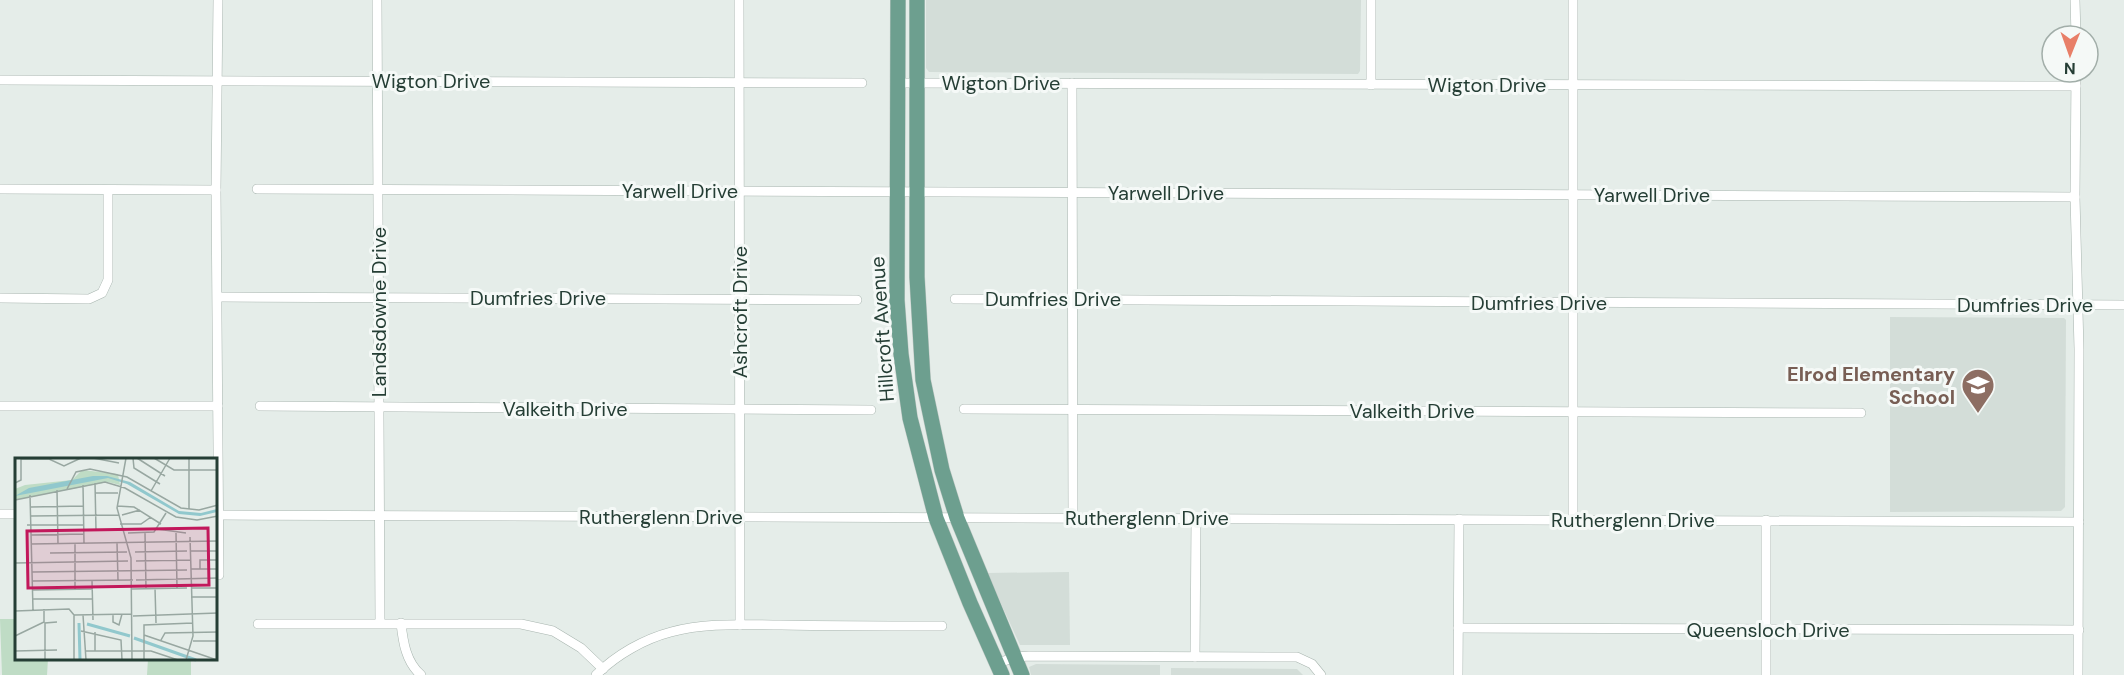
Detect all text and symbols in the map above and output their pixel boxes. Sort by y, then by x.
north arrow [2040,24,2100,84]
text: N [2064,58,2076,79]
street label: Wigton Drive [372,68,490,94]
street label: Wigton Drive [942,70,1060,96]
street label: Wigton Drive [1428,72,1546,98]
street label: Yarwell Drive [622,178,738,204]
street label: Yarwell Drive [1108,180,1224,206]
street label: Yarwell Drive [1594,182,1710,208]
street label: Landsdowne Drive [366,227,392,397]
street label: Ashcroft Drive [727,246,753,378]
street label: Hillcroft Avenue [864,255,900,403]
street label: Dumfries Drive [470,285,606,311]
street label: Dumfries Drive [985,286,1121,312]
street label: Dumfries Drive [1471,290,1607,316]
street label: Dumfries Drive [1957,292,2093,318]
place label: Elrod Elementary School [1787,361,1955,410]
school or university icon: Elrod Elementary School [1960,367,1996,414]
street label: Valkeith Drive [502,396,628,422]
street label: Valkeith Drive [1349,398,1475,424]
inset map [15,458,218,660]
street label: Rutherglenn Drive [579,504,743,530]
street label: Rutherglenn Drive [1065,505,1229,531]
street label: Rutherglenn Drive [1551,507,1715,533]
street label: Queensloch Drive [1686,617,1850,643]

